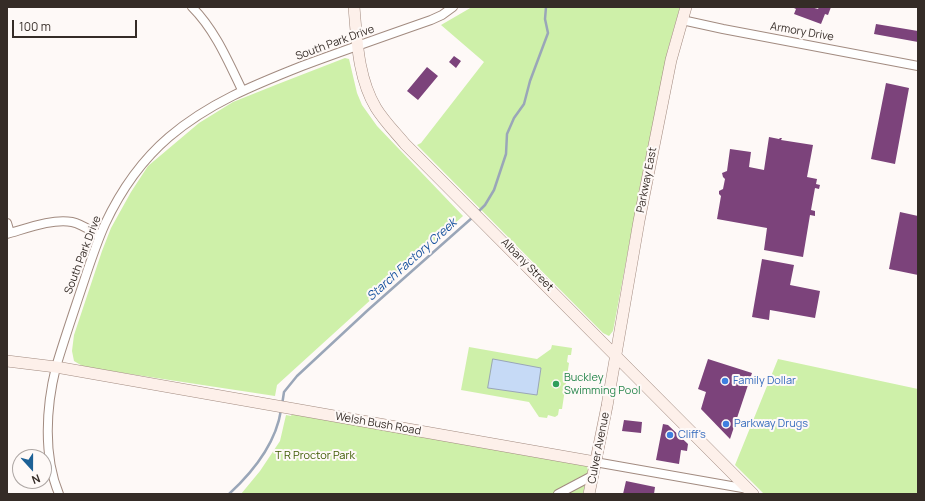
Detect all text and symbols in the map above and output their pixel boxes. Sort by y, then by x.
scale bar [14,12,139,38]
text: 100 m [19,18,51,35]
street label: Armory Drive [769,20,835,44]
street label: South Park Drive [294,23,376,63]
street label: Parkway East [634,146,660,214]
street label: South Park Drive [62,214,104,296]
water label: Starch Factory Creek [364,216,460,304]
street label: Albany Street [498,236,556,294]
place label: Buckley Swimming Pool [564,371,640,397]
place label: Family Dollar [733,374,796,388]
marker: Family Dollar [720,376,730,386]
marker: Buckley Swimming Pool [551,379,561,389]
street label: Welsh Bush Road [334,410,422,438]
street label: Culver Avenue [586,411,612,485]
place label: Parkway Drugs [734,417,808,431]
marker: Parkway Drugs [721,419,731,429]
place label: Cliff's [678,428,706,442]
marker: Cliff's [665,430,675,440]
north arrow [12,449,52,489]
park label: T R Proctor Park [275,449,355,463]
text: N [30,471,42,488]

